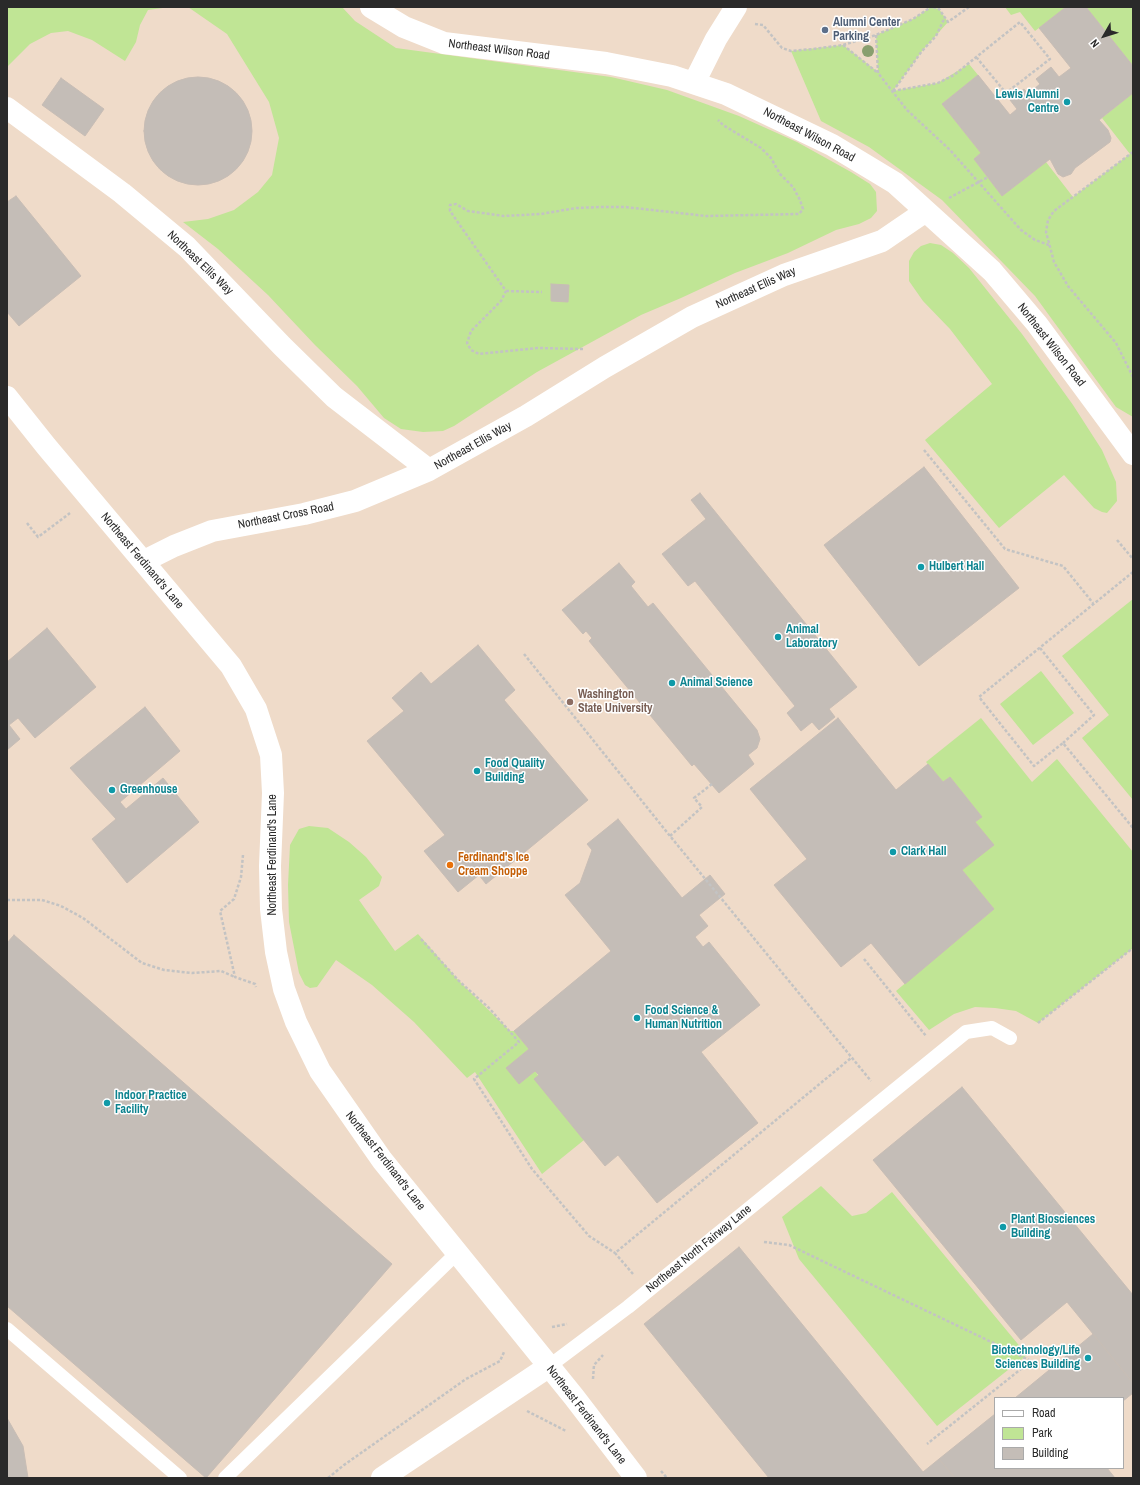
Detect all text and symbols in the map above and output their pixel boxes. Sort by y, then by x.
place label: Alumni Center Parking [833,16,900,44]
north arrow [1084,16,1124,56]
marker: Alumni Center Parking [820,25,830,35]
street label: Northeast Wilson Road [448,37,550,63]
text: N [1087,37,1102,50]
place label: Lewis Alumni Centre [996,88,1059,116]
marker: Lewis Alumni Centre [1062,97,1072,107]
street label: Northeast Wilson Road [761,105,857,165]
street label: Northeast Ellis Way [164,228,236,298]
street label: Northeast Ellis Way [714,264,798,312]
street label: Northeast Wilson Road [1014,300,1088,390]
street label: Northeast Ellis Way [432,419,514,473]
street label: Northeast Cross Road [237,500,335,532]
street label: Northeast Ferdinand's Lane [98,510,186,612]
place label: Hulbert Hall [929,560,984,574]
marker: Hulbert Hall [916,562,926,572]
place label: Animal Laboratory [786,623,837,651]
marker: Animal Laboratory [773,632,783,642]
place label: Animal Science [680,676,753,690]
marker: Animal Science [667,678,677,688]
place label: Washington State University [578,688,652,716]
marker: Washington State University [565,697,575,707]
place label: Food Quality Building [485,757,545,785]
marker: Food Quality Building [472,766,482,776]
place label: Greenhouse [120,783,177,797]
marker: Greenhouse [107,785,117,795]
street label: Northeast Ferdinand's Lane [266,794,280,916]
place label: Clark Hall [901,845,946,859]
marker: Clark Hall [888,847,898,857]
place label: Ferdinand's Ice Cream Shoppe [458,851,529,879]
marker: Ferdinand's Ice Cream Shoppe [445,860,455,870]
place label: Food Science & Human Nutrition [645,1004,722,1032]
marker: Food Science & Human Nutrition [632,1013,642,1023]
place label: Indoor Practice Facility [115,1089,187,1117]
marker: Indoor Practice Facility [102,1098,112,1108]
street label: Northeast Ferdinand's Lane [342,1109,428,1213]
street label: Northeast North Fairway Lane [643,1202,755,1296]
place label: Plant Biosciences Building [1011,1213,1095,1241]
marker: Plant Biosciences Building [998,1222,1008,1232]
place label: Biotechnology/Life Sciences Building [991,1344,1080,1372]
marker: Biotechnology/Life Sciences Building [1083,1353,1093,1363]
street label: Northeast Ferdinand's Lane [543,1363,629,1467]
legend [994,1397,1124,1469]
text: Road [1032,1405,1056,1421]
text: Park [1032,1425,1052,1441]
text: Building [1032,1445,1068,1461]

